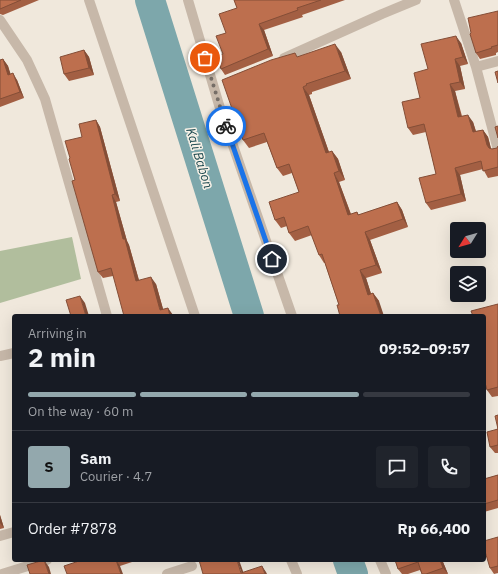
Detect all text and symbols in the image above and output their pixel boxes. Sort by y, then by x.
pin [188,41,222,75]
icon: bag [194,47,216,69]
courier [206,106,246,146]
icon: bike [215,115,237,137]
water label: Kali Babon [182,126,217,191]
north arrow [450,222,486,258]
map controls [450,222,486,302]
pin [255,242,289,276]
icon: home [261,248,283,270]
button: layers [450,266,486,302]
text: Arriving in [28,325,87,342]
text: 09:52–09:57 [379,339,470,358]
text: 2 min [28,340,96,374]
text: On the way · 60 m [28,403,133,420]
button: chat [376,446,418,488]
button: phone [428,446,470,488]
text: Sam [80,449,111,468]
text: S [44,457,54,476]
text: Courier · 4.7 [80,468,152,485]
text: Order #7878 [28,519,117,538]
text: Rp 66,400 [398,519,470,538]

